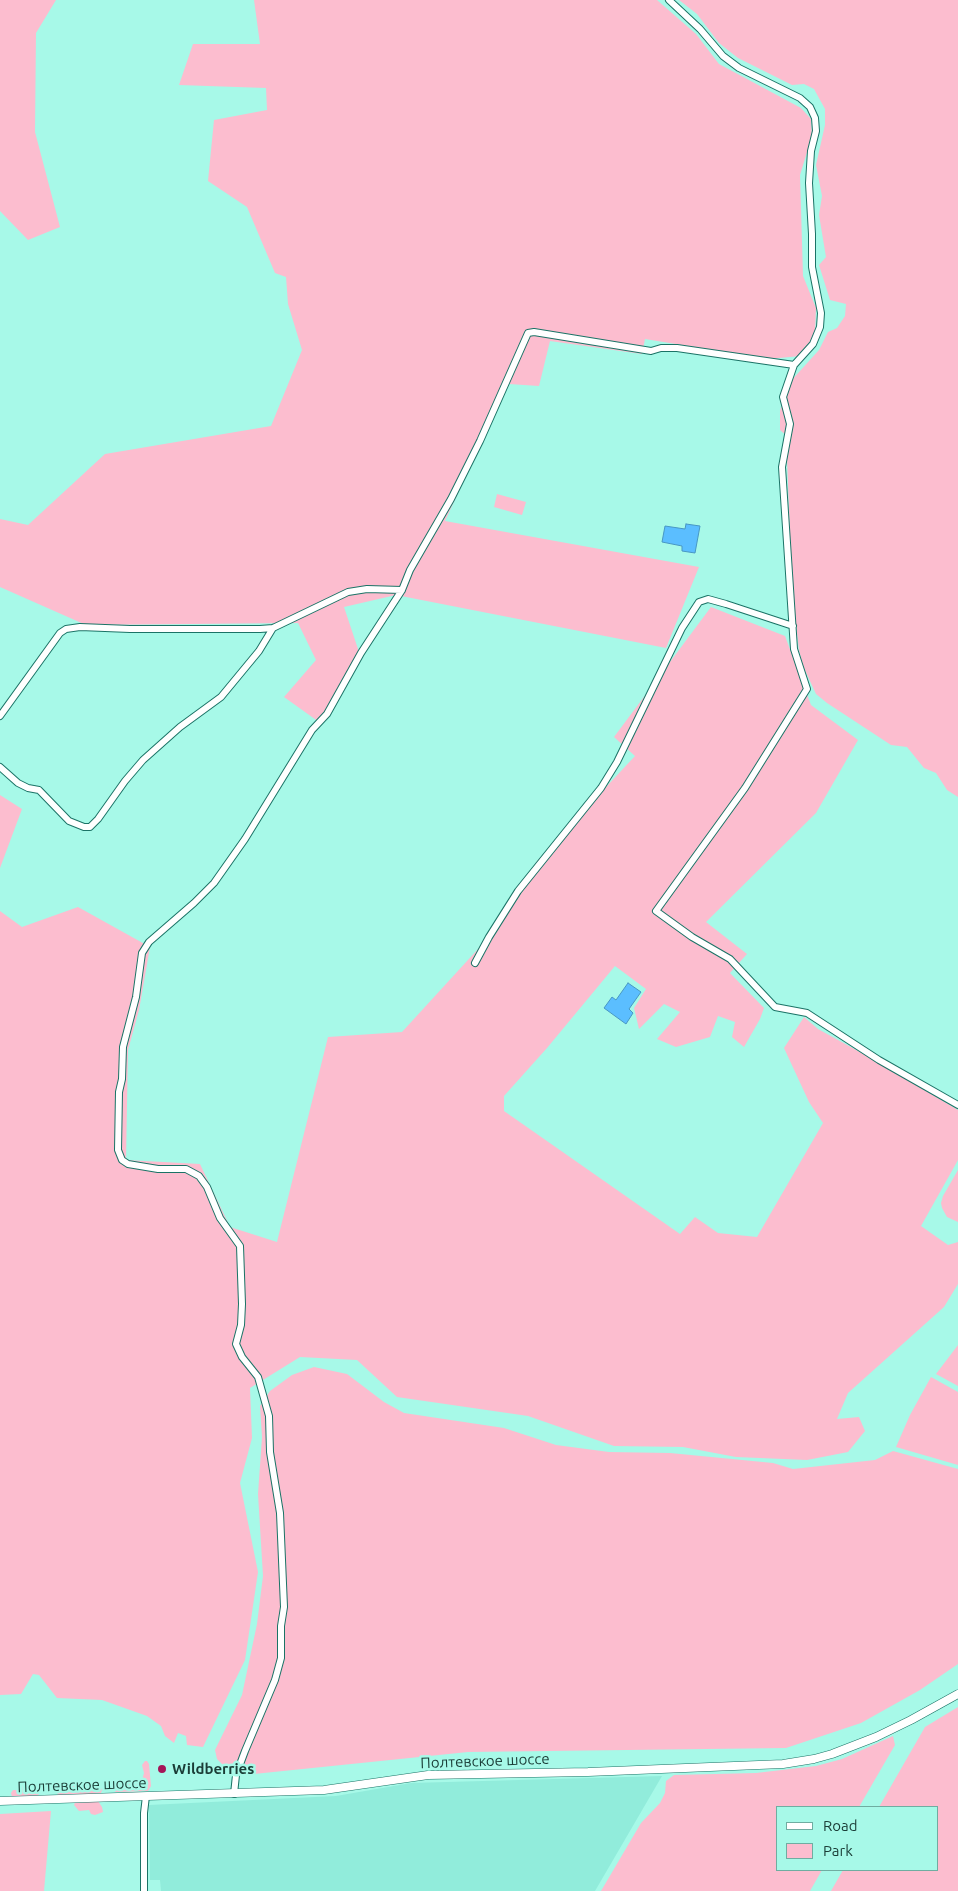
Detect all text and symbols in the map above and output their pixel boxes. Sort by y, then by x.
street label: Полтевское шоссе [420,1750,550,1772]
place label: Wildberries [172,1760,254,1778]
marker: Wildberries [156,1763,168,1775]
street label: Полтевское шоссе [17,1774,147,1796]
legend [776,1806,938,1871]
text: Road [823,1817,858,1834]
text: Park [823,1842,853,1859]

